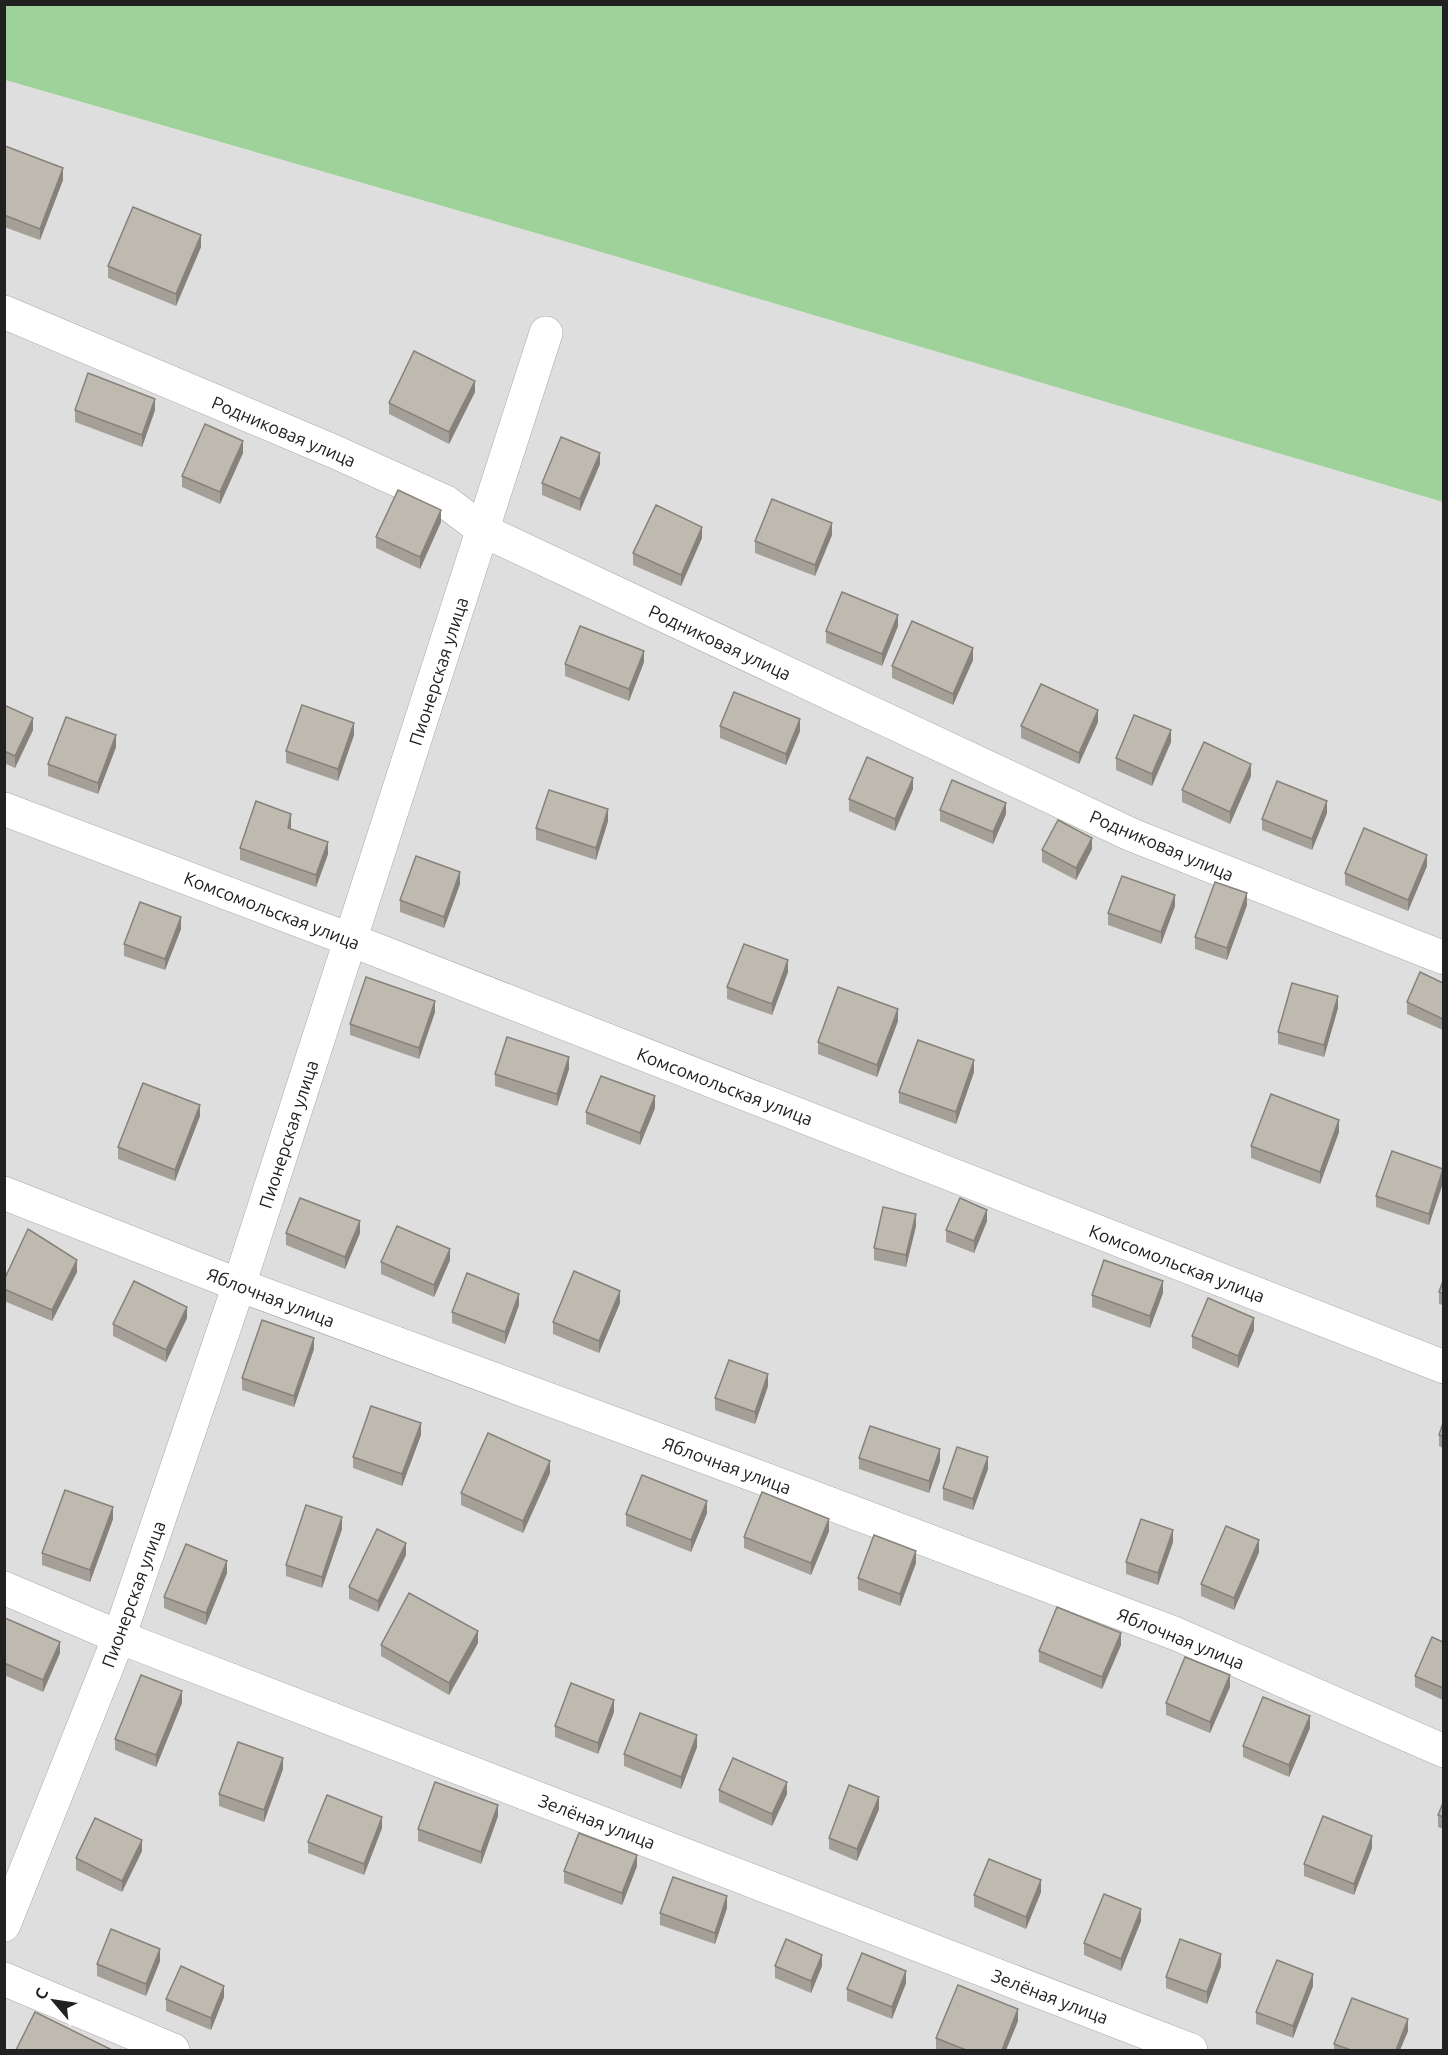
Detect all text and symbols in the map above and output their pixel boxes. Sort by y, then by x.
street label: Родниковая улица [209,392,359,470]
street label: Пионерская улица [405,594,471,748]
street label: Родниковая улица [646,600,794,684]
street label: Родниковая улица [1087,806,1237,884]
street label: Комсомольская улица [181,867,363,953]
street label: Комсомольская улица [634,1043,816,1129]
street label: Пионерская улица [255,1057,321,1211]
street label: Комсомольская улица [1086,1220,1268,1306]
street label: Яблочная улица [204,1263,338,1331]
street label: Яблочная улица [660,1433,794,1497]
street label: Пионерская улица [97,1518,169,1670]
street label: Яблочная улица [1115,1603,1247,1673]
street label: Зелёная улица [536,1790,658,1852]
street label: Зелёная улица [989,1965,1111,2027]
north arrow [24,1971,84,2031]
text: С [31,1985,51,2003]

